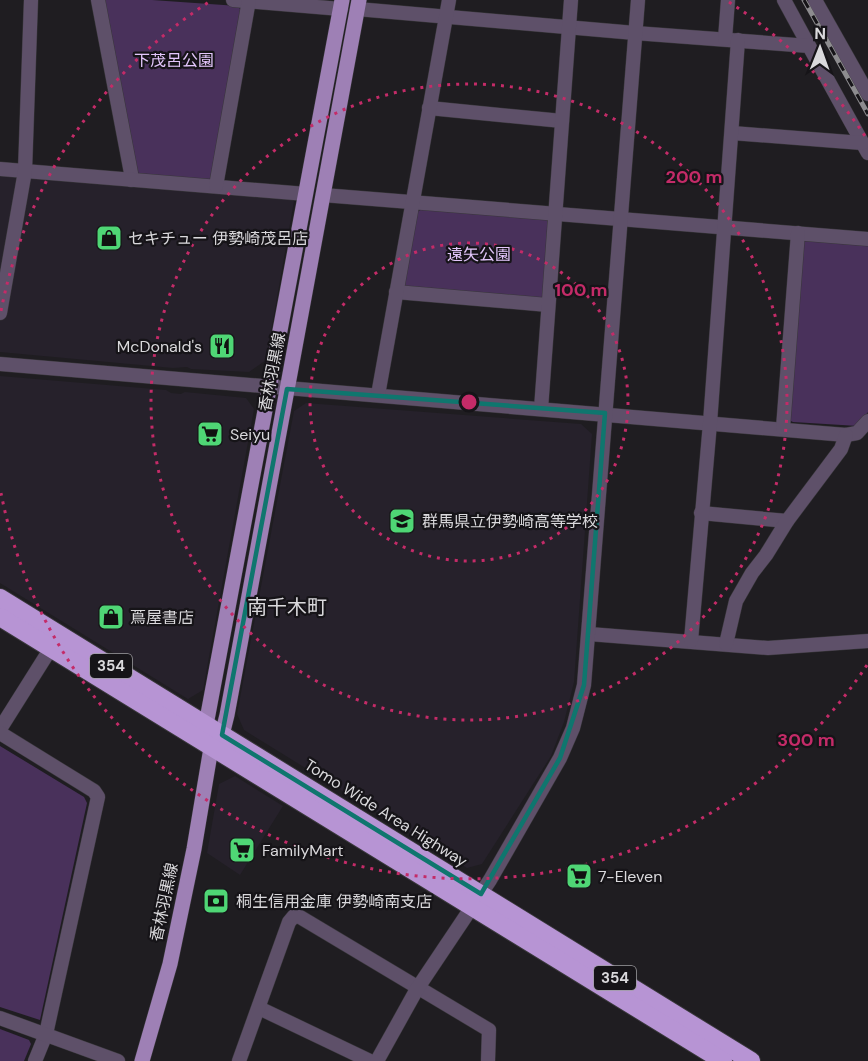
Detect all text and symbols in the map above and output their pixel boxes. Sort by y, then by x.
north arrow [790,18,850,78]
text: N [814,23,826,44]
park label: 下茂呂公園 [134,50,214,71]
text: 200 m [666,165,722,189]
shop icon: セキチュー 伊勢崎茂呂店 [94,223,124,253]
place label: セキチュー 伊勢崎茂呂店 [128,228,308,249]
park label: 遠矢公園 [447,244,511,265]
text: 100 m [554,278,608,302]
restaurant icon: McDonald's [207,331,237,361]
street label: 香林羽黒線 [254,331,290,413]
place label: McDonald's [117,336,202,357]
centre of rings [459,392,479,412]
supermarket icon: Seiyu [195,419,225,449]
place label: Seiyu [230,424,270,445]
school or university icon: 群馬県立伊勢崎高等学校 [387,506,417,536]
place label: 群馬県立伊勢崎高等学校 [422,511,598,532]
district label: 南千木町 [247,594,327,620]
shop icon: 蔦屋書店 [96,602,126,632]
place label: 蔦屋書店 [130,607,194,628]
road number: 354 [90,654,132,678]
text: 300 m [777,728,835,752]
street label: Tomo Wide Area Highway [301,754,471,872]
supermarket icon: FamilyMart [227,835,257,865]
place label: FamilyMart [262,840,344,861]
street label: 香林羽黒線 [145,861,183,943]
supermarket icon: 7-Eleven [564,861,594,891]
place label: 7-Eleven [598,866,662,887]
bank icon: 桐生信用金庫 伊勢崎南支店 [201,886,231,916]
place label: 桐生信用金庫 伊勢崎南支店 [236,891,432,912]
road number: 354 [594,966,636,990]

